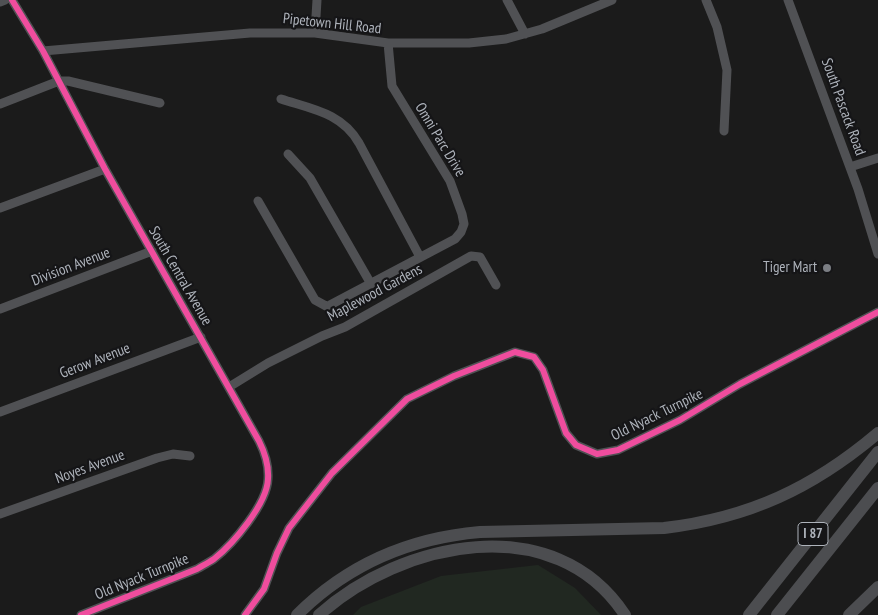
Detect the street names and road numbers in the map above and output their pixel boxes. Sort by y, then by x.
street label: Pipetown Hill Road [282,10,382,38]
street label: South Pascack Road [817,56,869,158]
street label: Omni Parc Drive [411,100,469,180]
street label: South Central Avenue [144,223,216,329]
street label: Division Avenue [29,244,113,290]
street label: Maplewood Gardens [324,260,426,326]
street label: Gerow Avenue [57,339,133,383]
street label: Old Nyack Turnpike [608,385,706,445]
street label: Noyes Avenue [53,446,127,488]
road number: I 87 [798,522,828,546]
street label: Old Nyack Turnpike [92,550,192,604]

